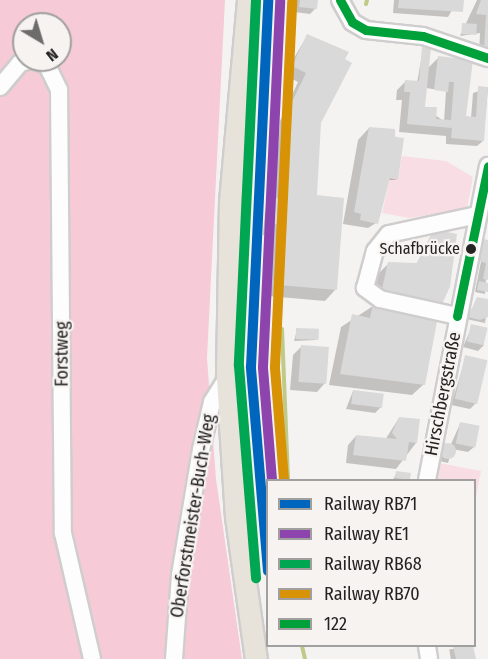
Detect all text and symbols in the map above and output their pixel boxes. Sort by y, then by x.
north arrow [12,12,72,72]
text: N [43,45,62,65]
place label: Schafbrücke [380,239,460,259]
marker: Schafbrücke [465,243,477,255]
street label: Forstweg [51,321,73,387]
street label: Hirschbergstraße [420,330,466,458]
street label: Oberforstmeister-Buch-Weg [166,413,220,619]
legend [266,479,476,647]
text: Railway RB71 [324,493,417,515]
text: Railway RE1 [324,523,409,545]
text: Railway RB68 [324,553,422,575]
text: Railway RB70 [324,583,420,605]
text: 122 [324,613,347,635]

